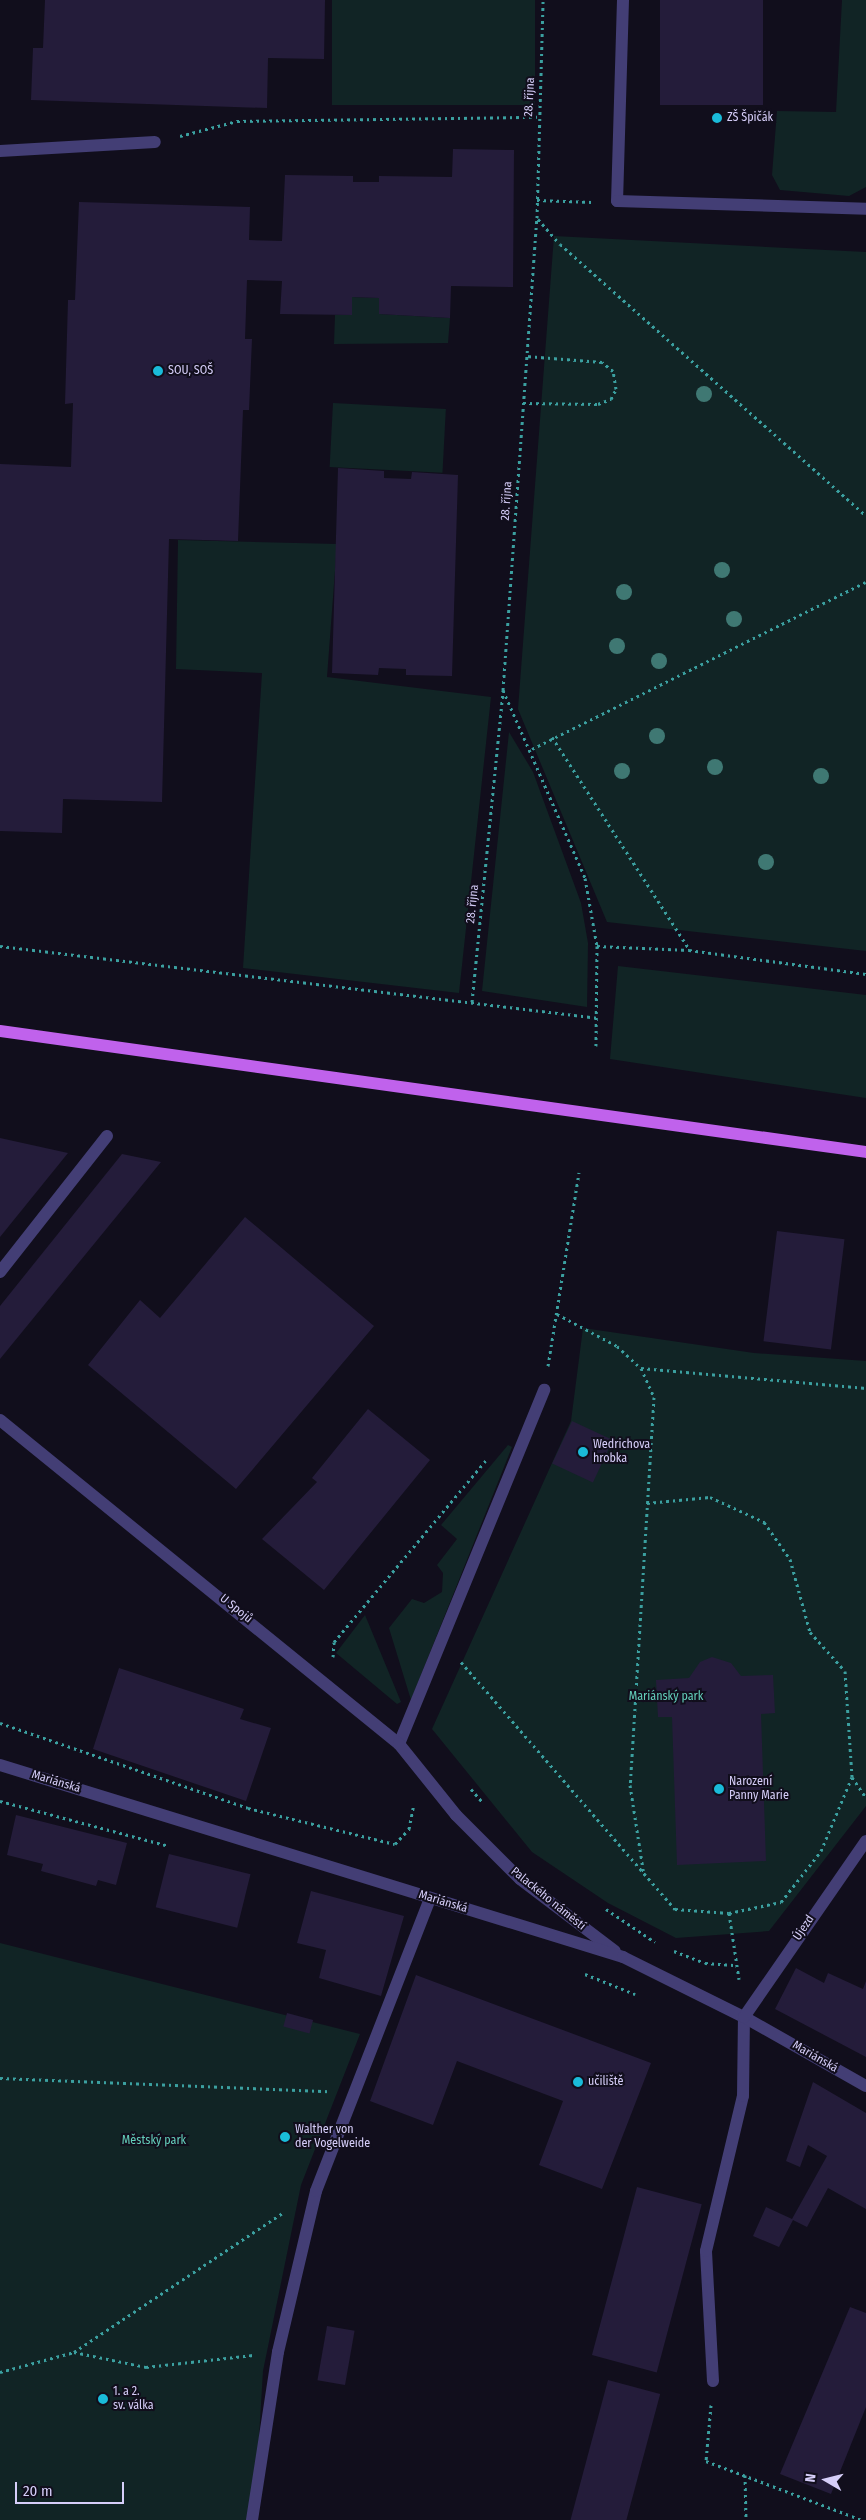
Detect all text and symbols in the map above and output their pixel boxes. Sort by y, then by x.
street label: 28. října [522,77,538,117]
place label: ZŠ Špičák [727,111,773,125]
marker: ZŠ Špičák [711,112,723,124]
place label: SOU, SOŠ [168,364,213,378]
marker: SOU, SOŠ [152,365,164,377]
street label: 28. října [498,481,516,521]
street label: 28. října [464,884,482,924]
place label: Wedrichova hrobka [593,1438,650,1466]
marker: Wedrichova hrobka [577,1446,589,1458]
street label: U Spojů [217,1592,255,1626]
park label: Mariánský park [629,1690,703,1704]
street label: Mariánská [30,1768,82,1796]
place label: Narození Panny Marie [729,1775,789,1803]
marker: Narození Panny Marie [713,1783,725,1795]
street label: Palackého náměstí [508,1865,588,1933]
street label: Mariánská [417,1888,469,1916]
street label: Újezd [790,1913,818,1943]
street label: Mariánská [790,2038,840,2076]
place label: učiliště [588,2075,623,2089]
marker: učiliště [572,2076,584,2088]
place label: Walther von der Vogelweide [295,2123,370,2151]
marker: Walther von der Vogelweide [279,2131,291,2143]
park label: Městský park [122,2134,186,2148]
place label: 1. a 2. sv. válka [113,2385,154,2413]
marker: 1. a 2. sv. válka [97,2393,109,2405]
north arrow [801,2455,851,2505]
scale bar [18,2472,126,2504]
text: N [802,2473,820,2483]
text: 20 m [23,2482,53,2500]

